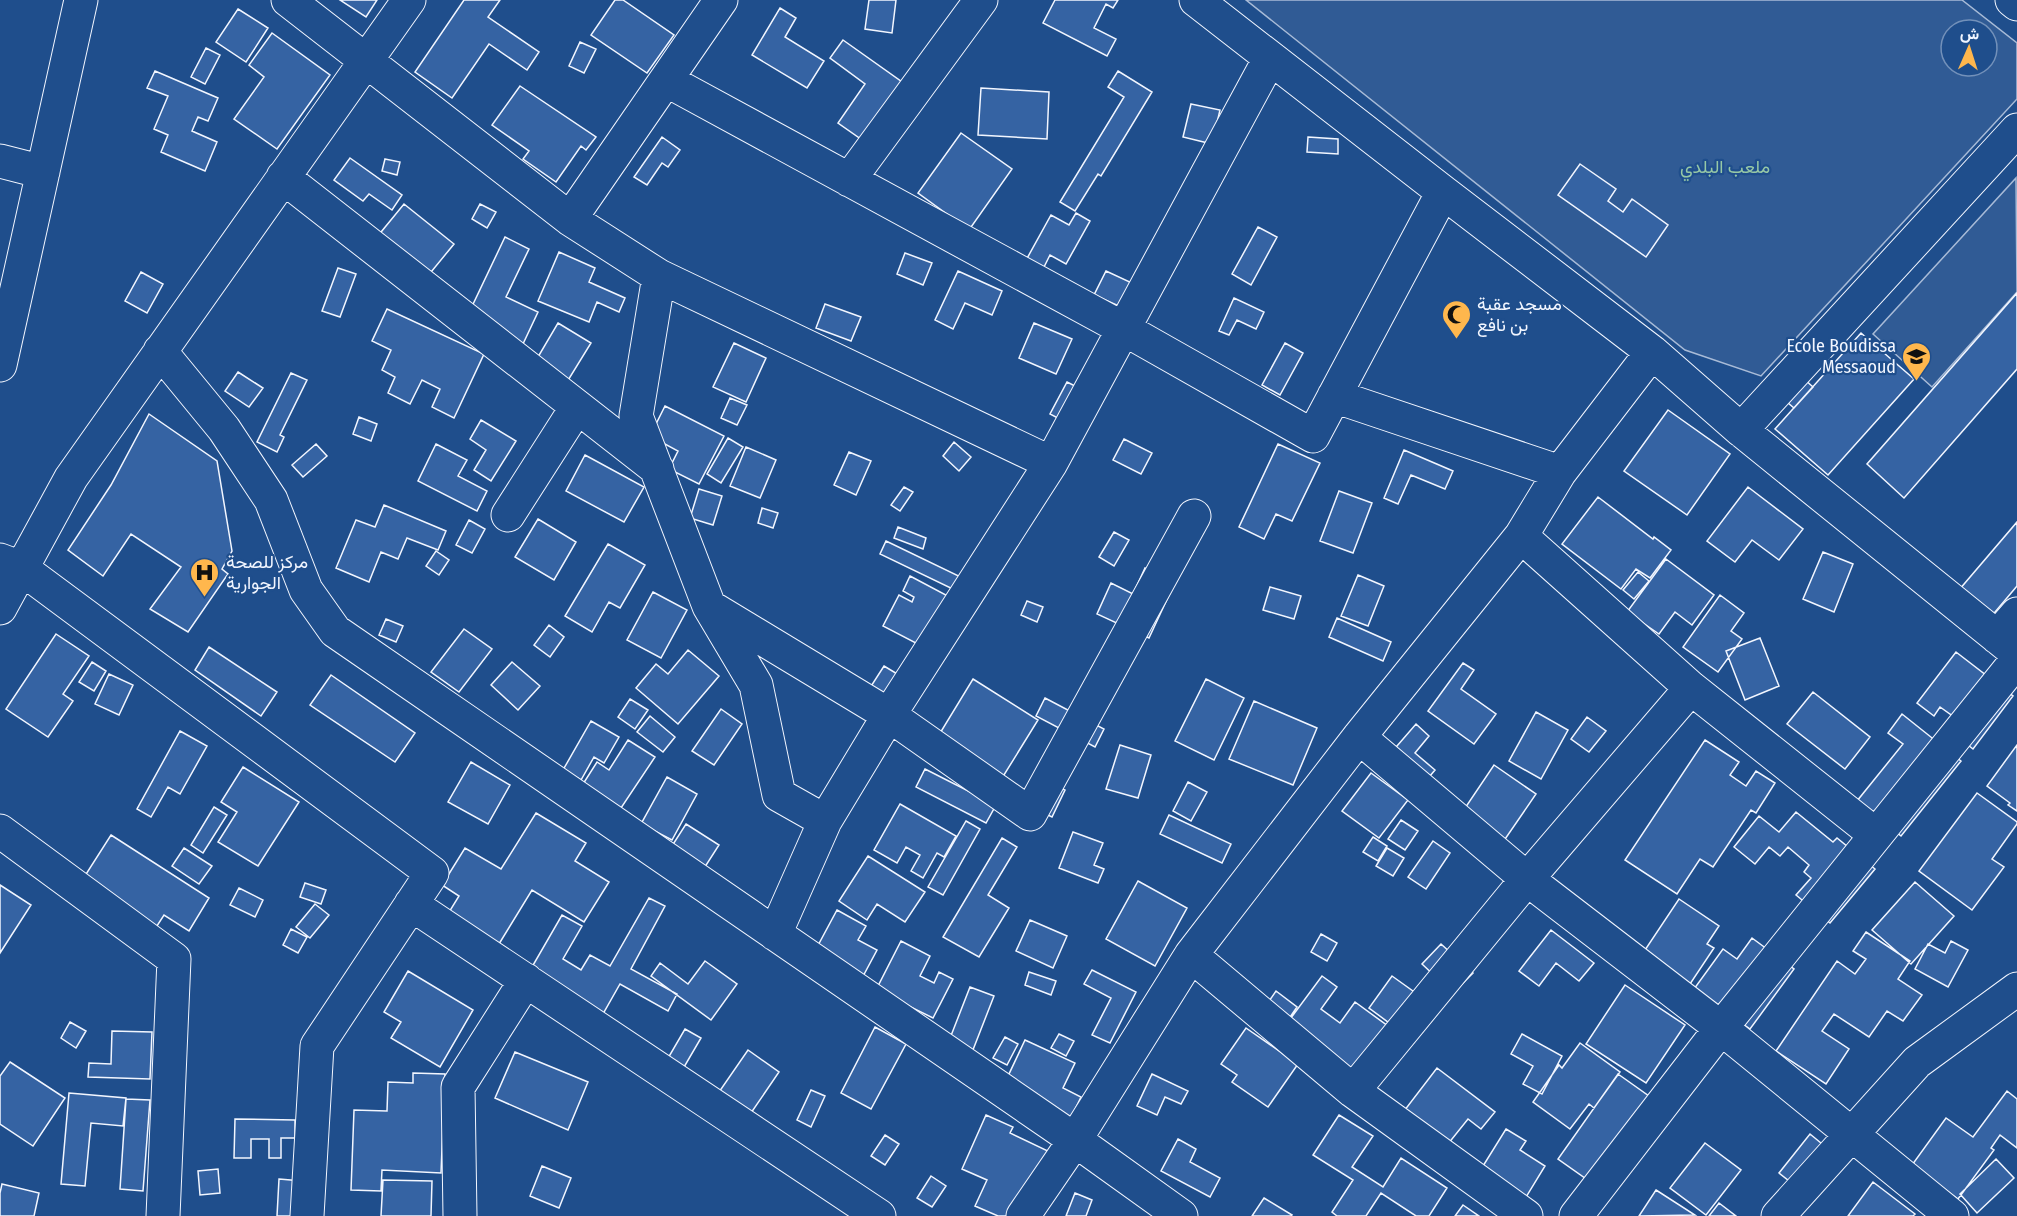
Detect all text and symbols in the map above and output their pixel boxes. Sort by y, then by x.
north arrow [1939,18,1999,78]
text: ش [1960,24,1980,44]
park label: ملعب البلدي [1680,156,1770,182]
place label: مسجد عقبة بن نافع [1477,293,1562,337]
mosque icon: مسجد عقبة بن نافع [1440,298,1472,340]
place label: Ecole Boudissa Messaoud [1787,335,1896,378]
school or university icon: Ecole Boudissa Messaoud [1901,340,1933,382]
place label: مركز للصحة الجوارية [226,551,308,594]
hospital icon: مركز للصحة الجوارية [189,556,221,598]

